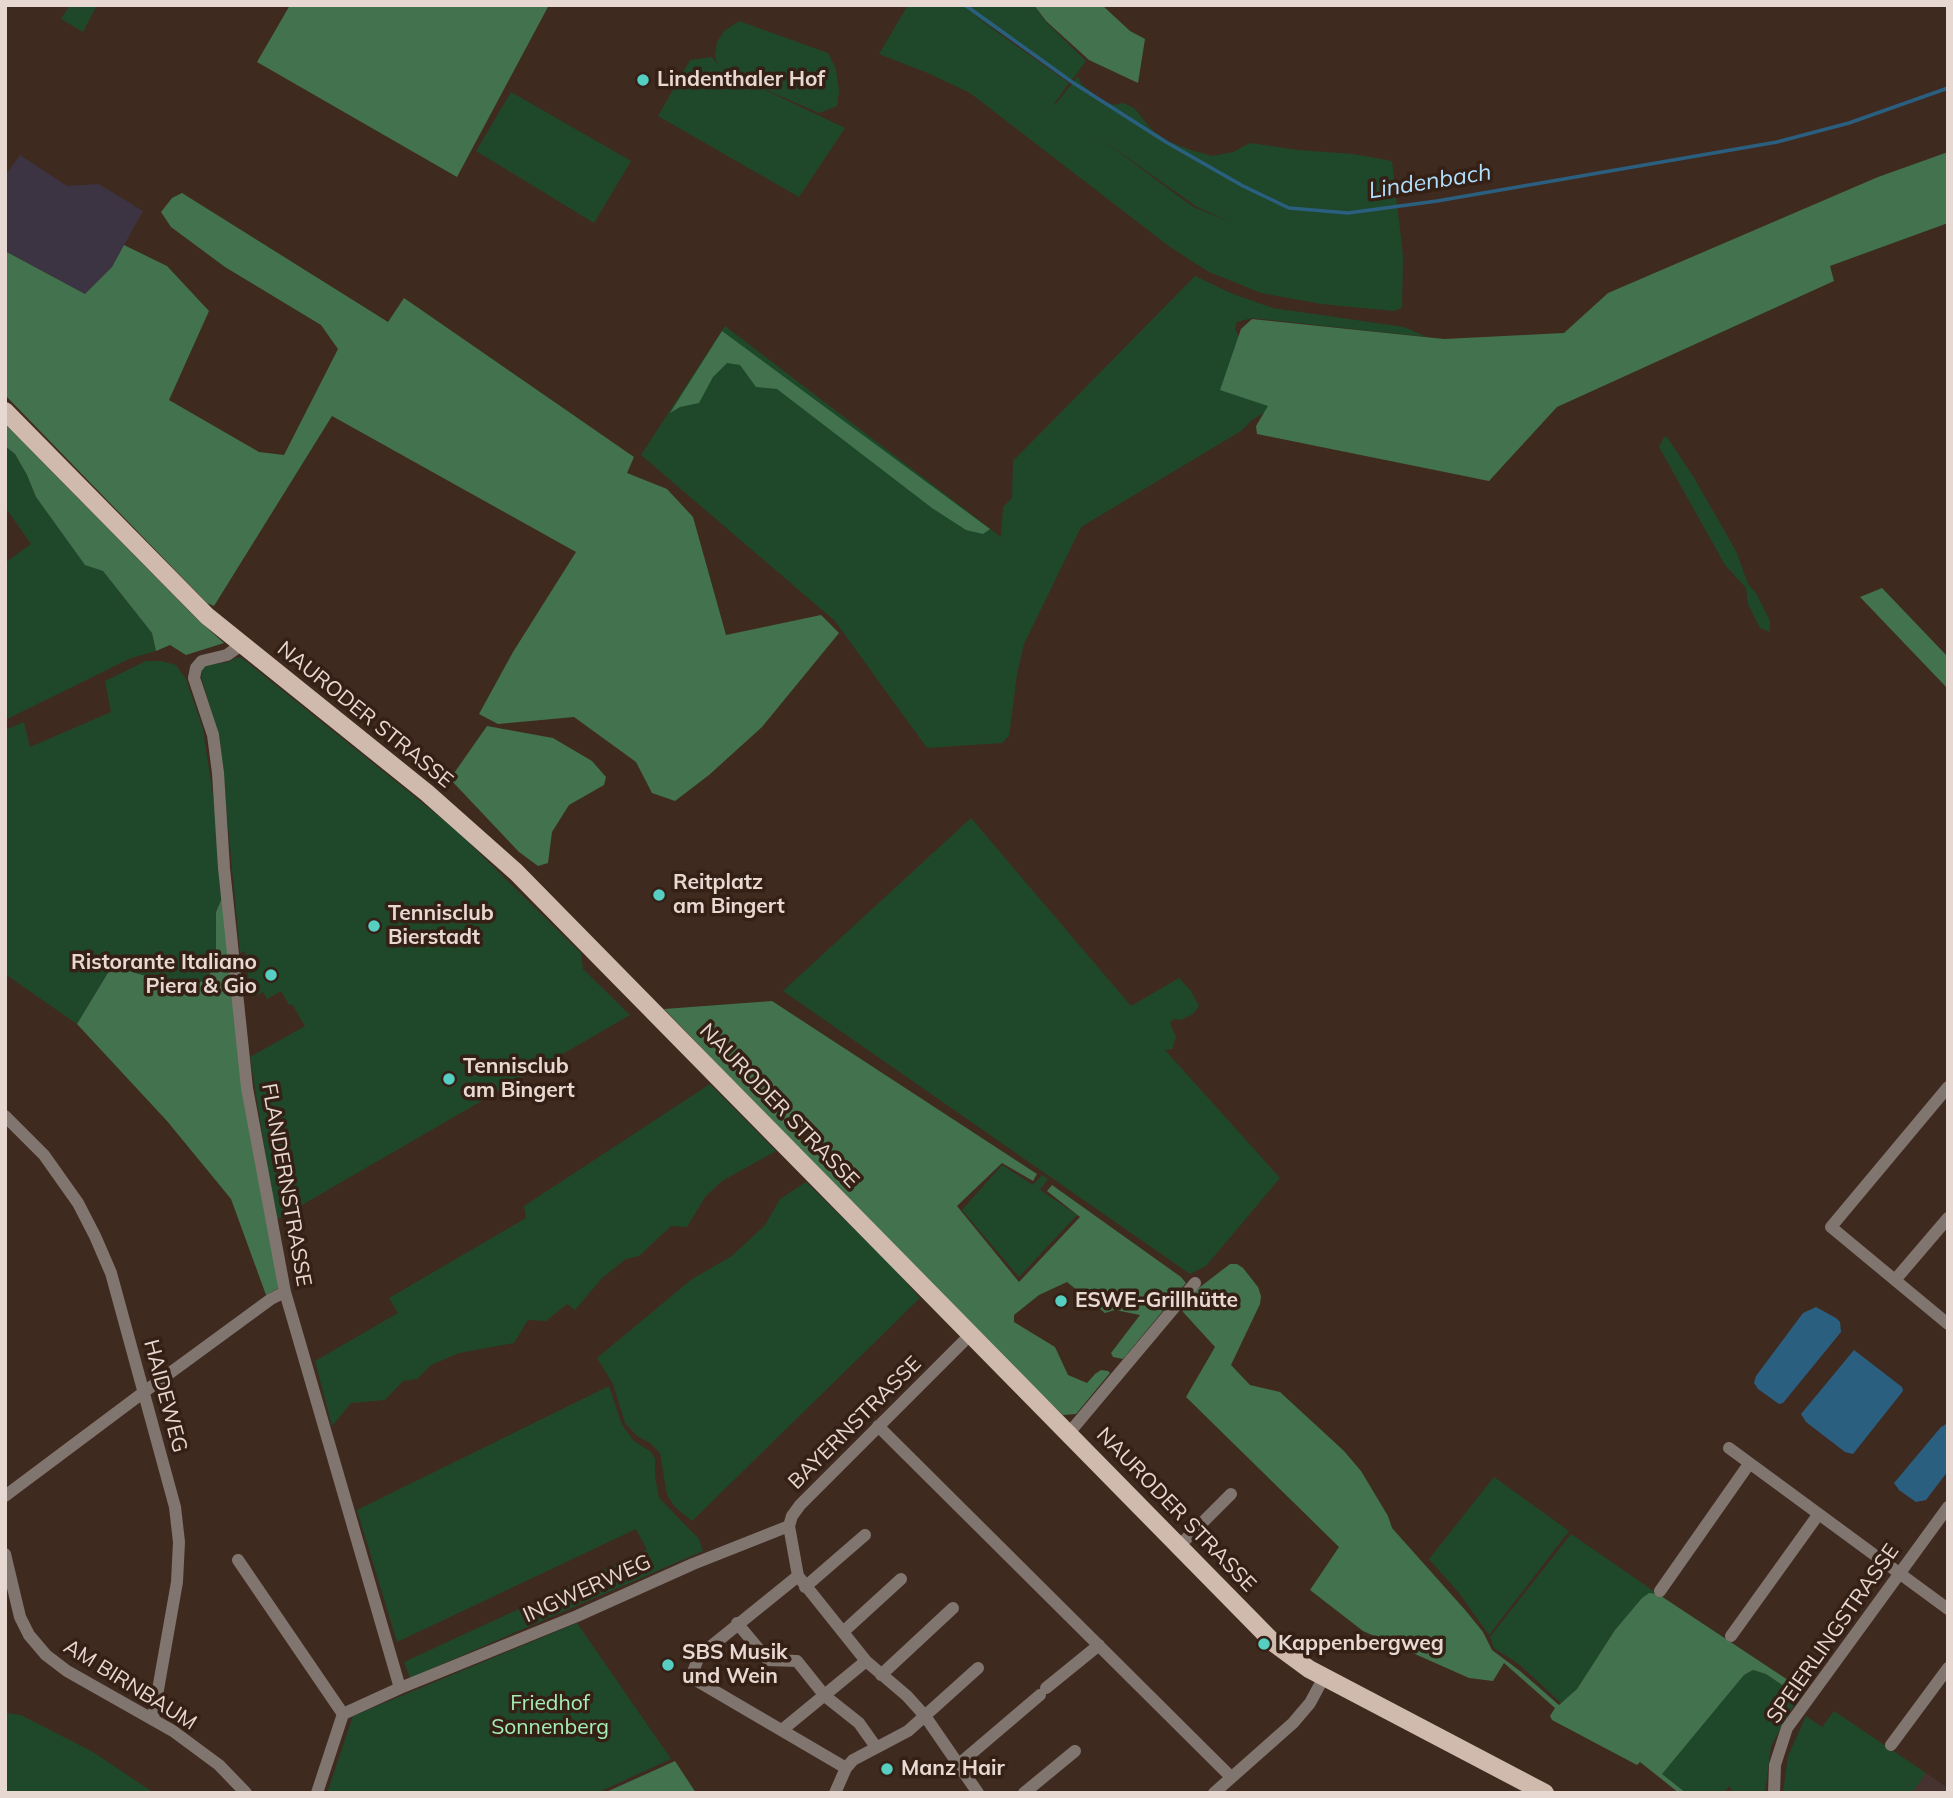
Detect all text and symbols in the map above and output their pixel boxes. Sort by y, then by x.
place label: Lindenthaler Hof [657,67,825,93]
marker: Lindenthaler Hof [635,72,651,88]
water label: Lindenbach [1367,159,1493,205]
street label: NAURODER STRASSE [272,636,458,794]
place label: Reitplatz am Bingert [673,870,785,920]
marker: Reitplatz am Bingert [651,887,667,903]
place label: Tennisclub Bierstadt [388,901,494,951]
marker: Tennisclub Bierstadt [366,918,382,934]
place label: Ristorante Italiano Piera & Gio [71,950,257,1000]
marker: Ristorante Italiano Piera & Gio [263,967,279,983]
street label: NAURODER STRASSE [694,1019,864,1193]
place label: Tennisclub am Bingert [463,1054,575,1104]
marker: Tennisclub am Bingert [441,1071,457,1087]
street label: FLANDERNSTRASSE [256,1081,316,1289]
place label: ESWE-Grillhütte [1075,1288,1238,1314]
marker: ESWE-Grillhütte [1053,1293,1069,1309]
street label: HAIDEWEG [138,1337,192,1455]
street label: BAYERNSTRASSE [783,1351,927,1495]
street label: NAURODER STRASSE [1091,1423,1261,1597]
street label: SPEIERLINGSTRASSE [1762,1540,1904,1728]
street label: INGWERWEG [519,1550,655,1628]
place label: Kappenbergweg [1278,1631,1444,1657]
street label: AM BIRNBAUM [59,1634,201,1736]
marker: Kappenbergweg [1256,1636,1272,1652]
place label: SBS Musik und Wein [682,1640,788,1690]
marker: SBS Musik und Wein [660,1657,676,1673]
park label: Friedhof Sonnenberg [491,1691,609,1741]
place label: Manz Hair [901,1756,1005,1782]
marker: Manz Hair [879,1761,895,1777]

